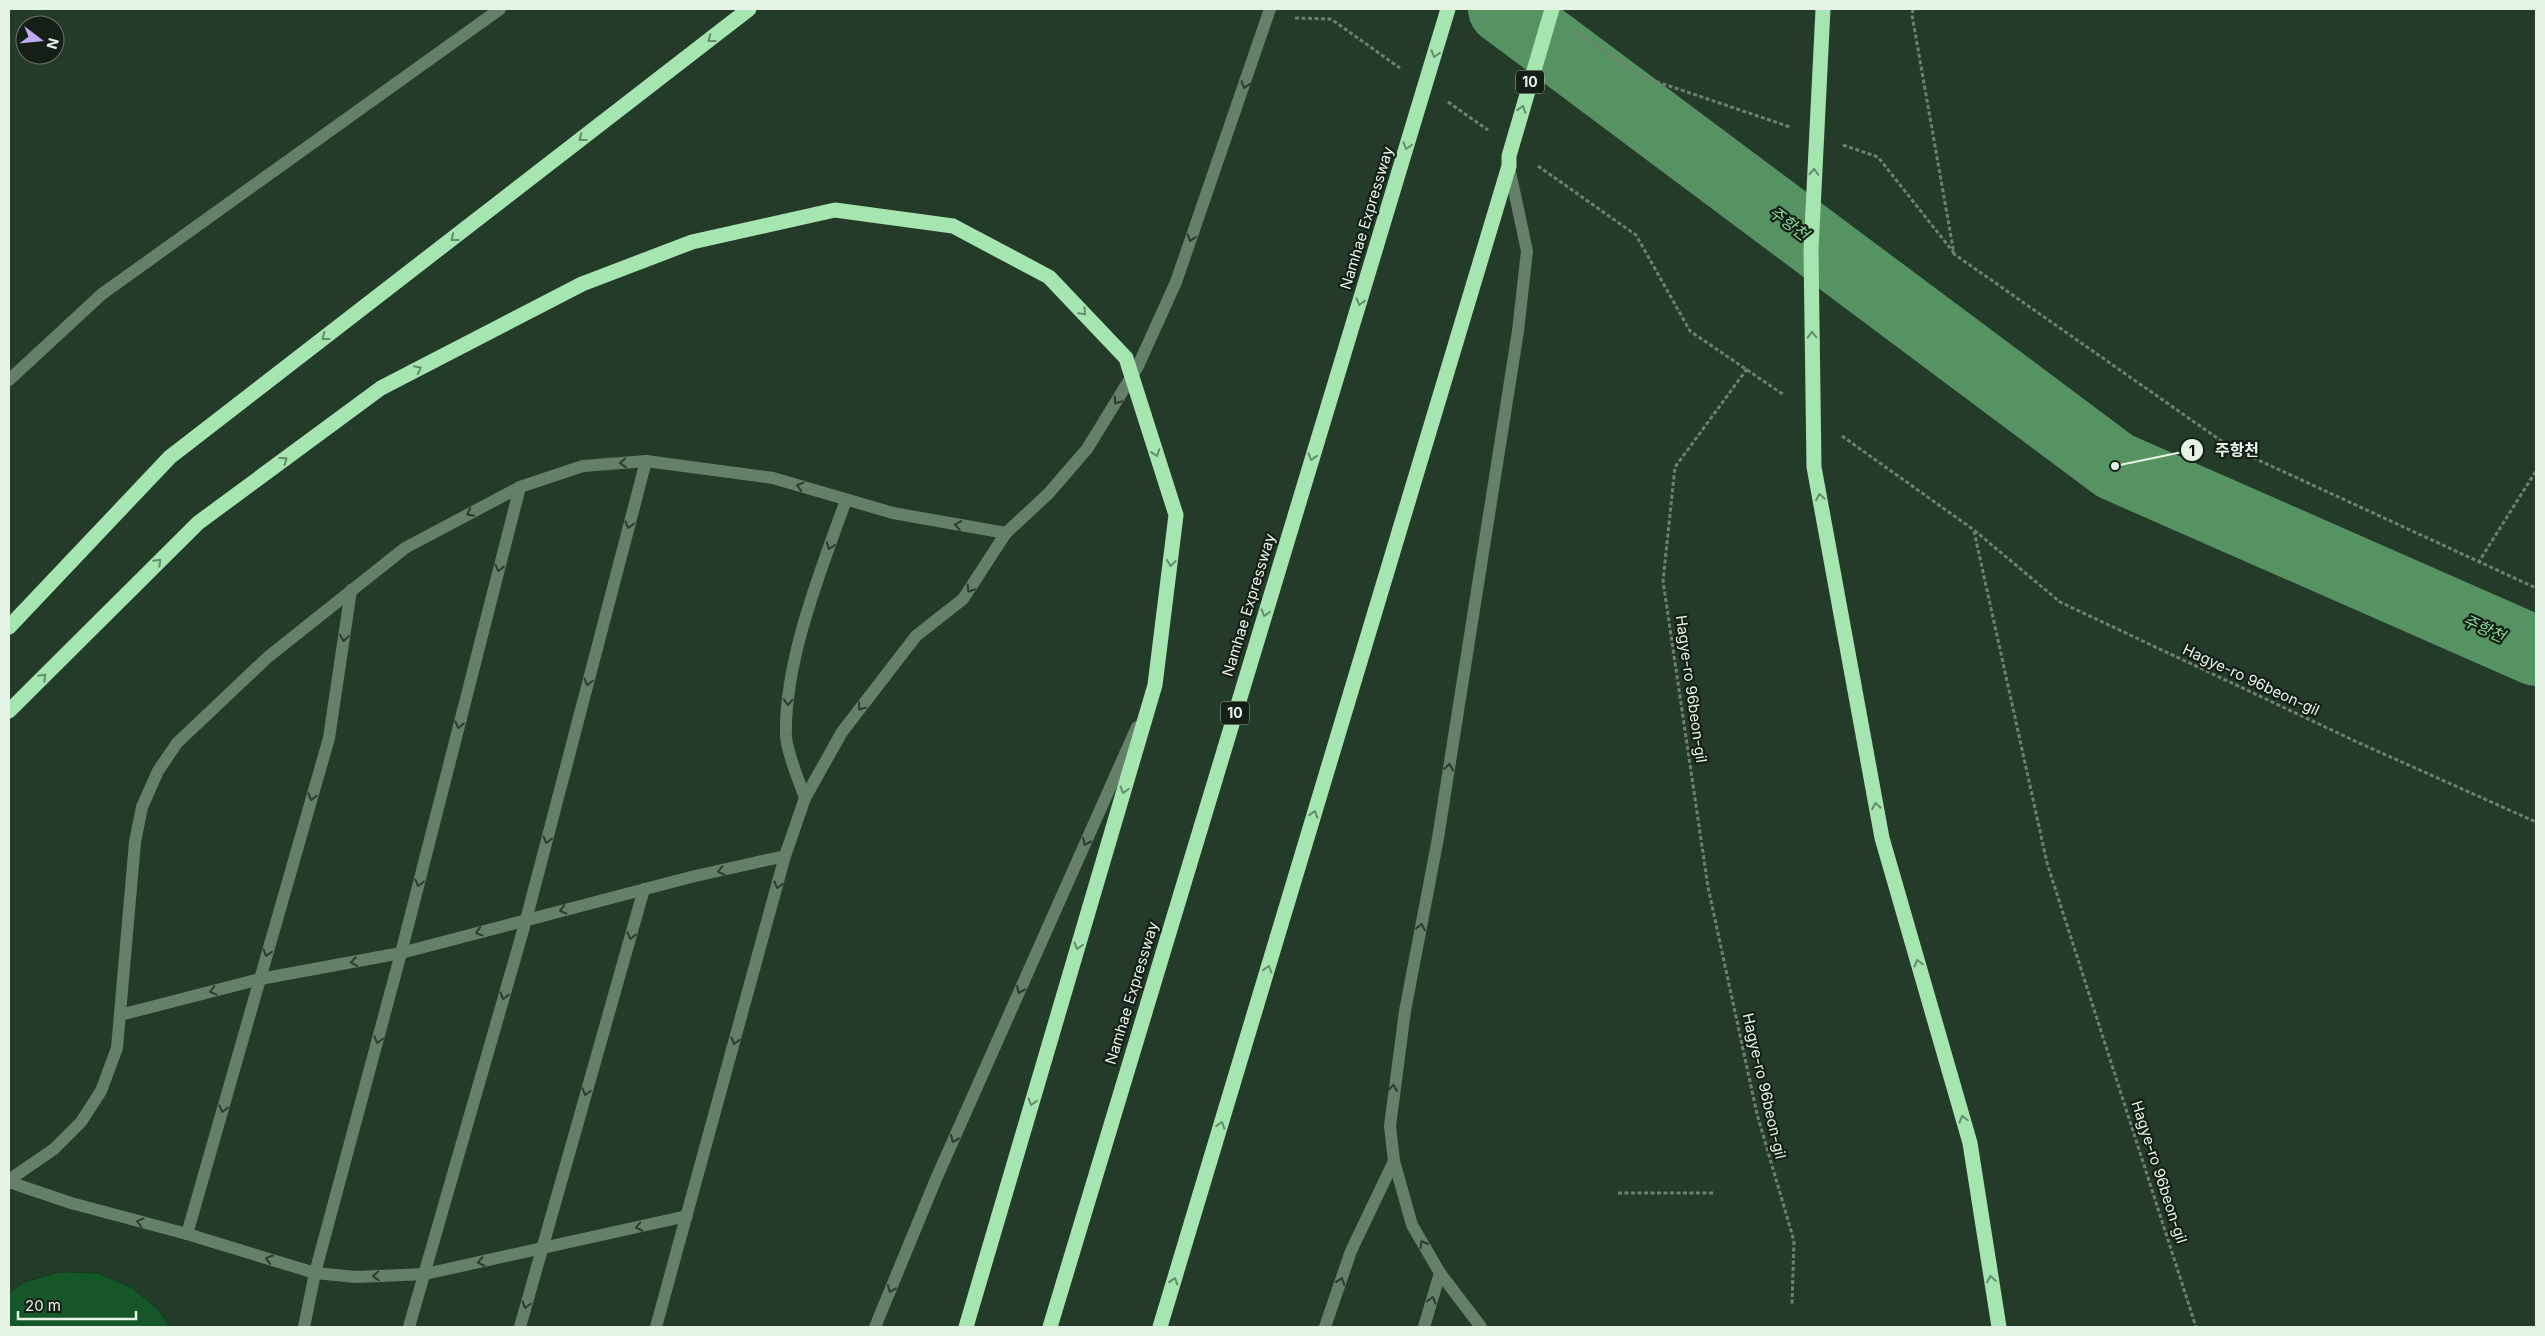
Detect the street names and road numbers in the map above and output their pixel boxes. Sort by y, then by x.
road number: 10 [1516,70,1544,94]
street label: Namhae Expressway [1336,144,1397,292]
street label: Namhae Expressway [1218,531,1279,679]
street label: Hagye-ro 96beon-gil [1672,614,1711,764]
street label: Hagye-ro 96beon-gil [2180,639,2323,720]
road number: 10 [1221,701,1249,724]
street label: Namhae Expressway [1101,919,1162,1067]
street label: Hagye-ro 96beon-gil [1738,1011,1790,1161]
street label: Hagye-ro 96beon-gil [2127,1098,2192,1246]

